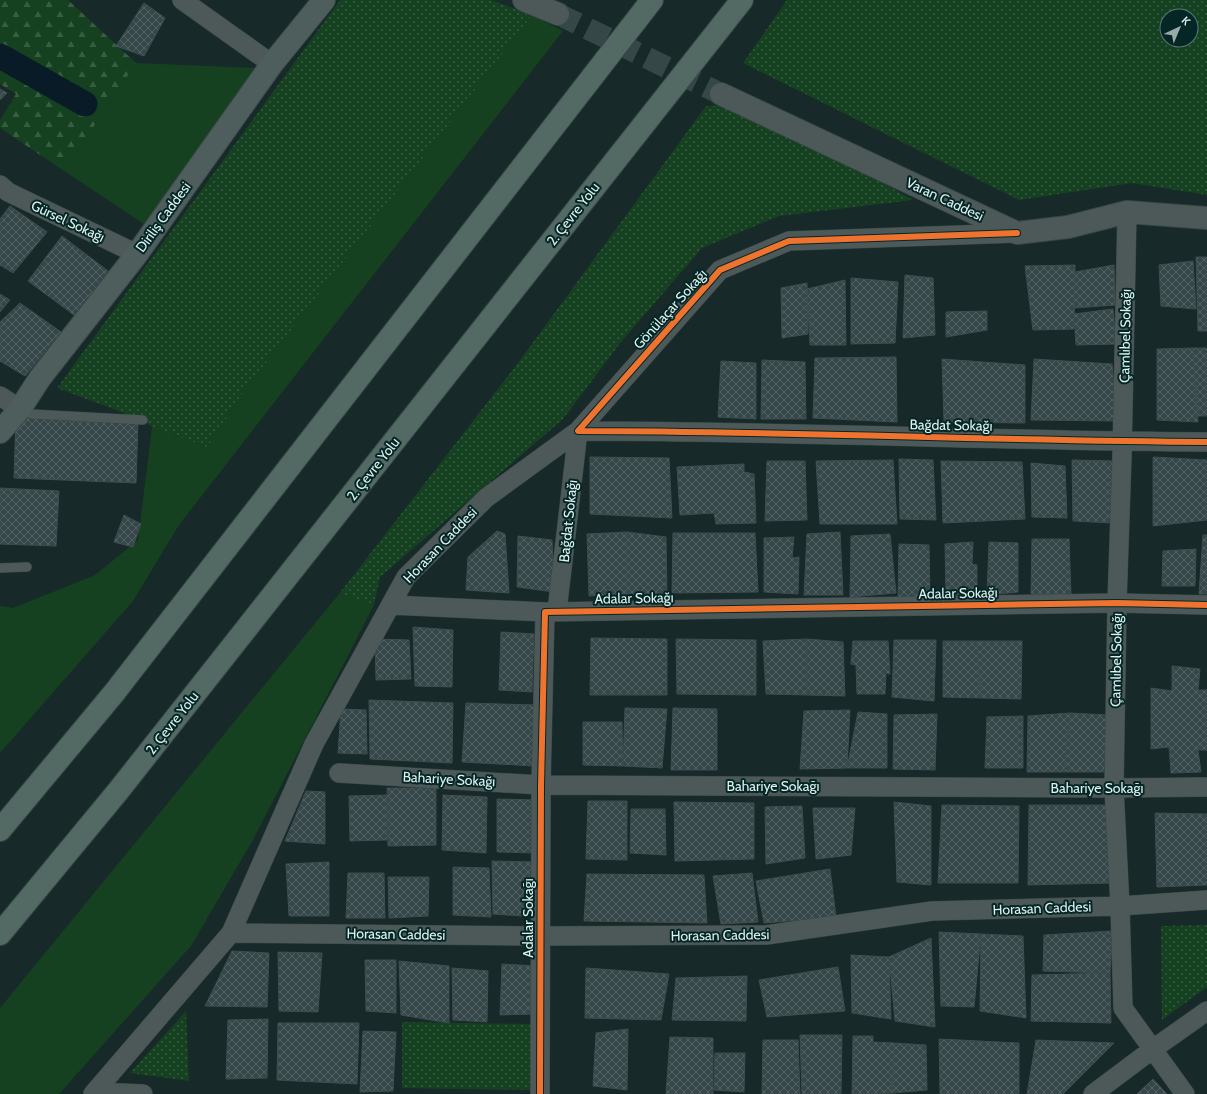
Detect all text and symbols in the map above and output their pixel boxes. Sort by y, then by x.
north arrow [1159,8,1199,48]
text: K [1179,13,1193,28]
street label: Varan Caddesi [903,173,987,225]
street label: Diriliş Caddesi [131,178,195,256]
street label: 2. Çevre Yolu [543,179,603,249]
street label: Gürsel Sokağı [28,196,108,246]
street label: Gönülaçar Sokağı [629,265,711,353]
street label: Çamlıbel Sokağı [1115,289,1135,383]
street label: Bağdat Sokağı [909,415,993,435]
street label: 2. Çevre Yolu [343,434,403,504]
street label: Bağdat Sokağı [555,479,581,563]
street label: Horasan Caddesi [399,503,481,587]
street label: Adalar Sokağı [918,583,998,603]
street label: Adalar Sokağı [594,588,674,608]
street label: Çamlıbel Sokağı [1106,613,1126,707]
street label: 2. Çevre Yolu [142,688,202,758]
street label: Bahariye Sokağı [402,768,496,790]
street label: Bahariye Sokağı [727,777,819,795]
street label: Bahariye Sokağı [1051,779,1143,797]
street label: Adalar Sokağı [519,878,537,958]
street label: Horasan Caddesi [992,897,1092,919]
street label: Horasan Caddesi [346,924,446,944]
street label: Horasan Caddesi [670,925,770,945]

